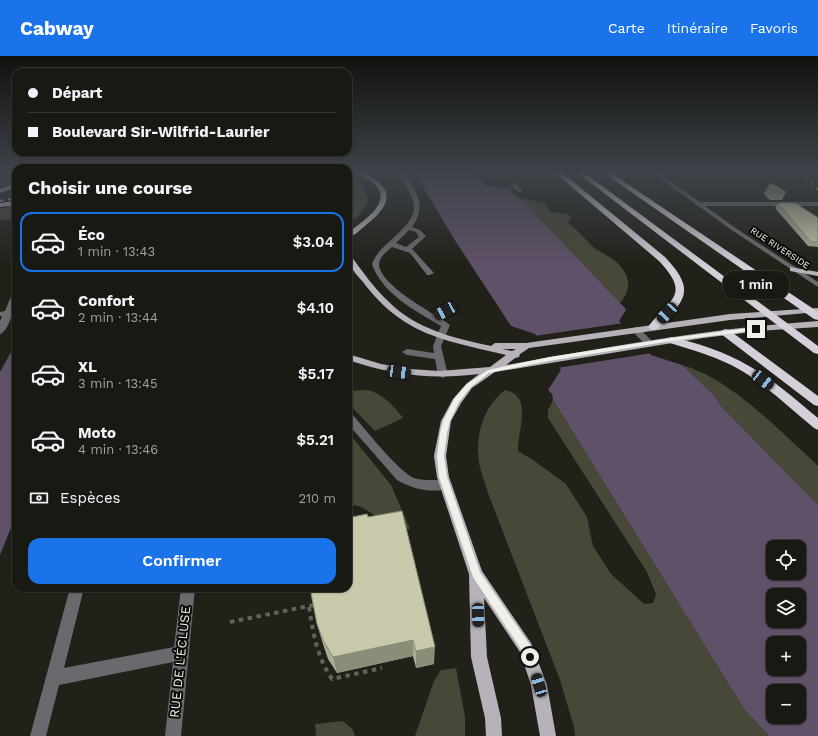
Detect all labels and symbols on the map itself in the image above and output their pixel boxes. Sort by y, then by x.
street label: RUE RIVERSIDE [749,225,811,271]
callout: 1 min [723,271,789,299]
car [432,300,458,322]
car [654,300,680,326]
route end [747,320,765,338]
car [386,364,412,380]
car [750,368,776,392]
car [472,603,484,627]
street label: RUE DE L'ÉCLUSE [166,605,193,719]
route start [521,648,539,666]
car [530,672,548,698]

